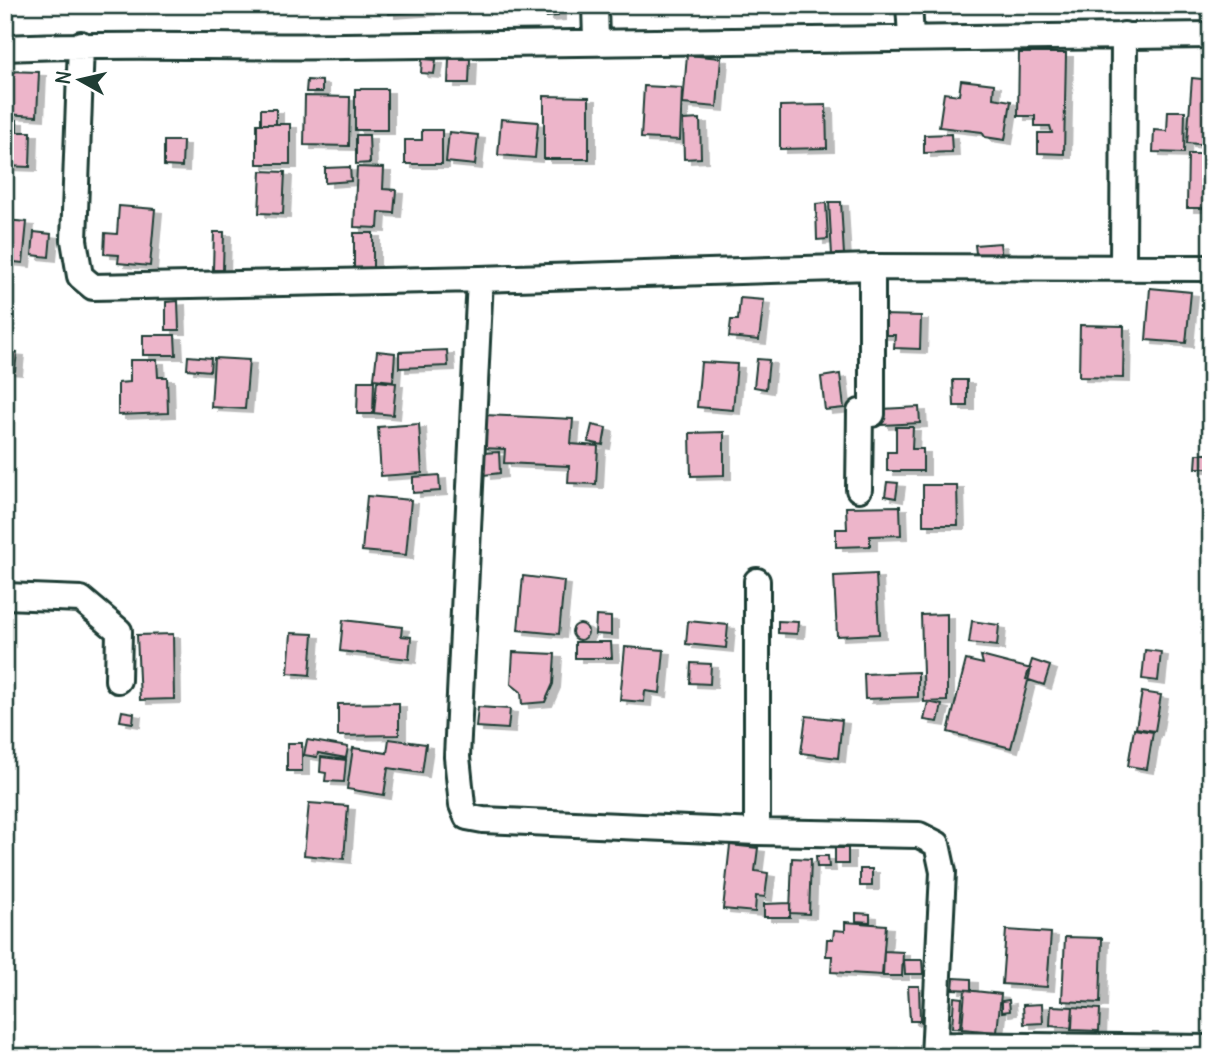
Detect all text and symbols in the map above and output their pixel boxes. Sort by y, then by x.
north arrow [46,46,116,116]
text: N [50,69,76,86]

